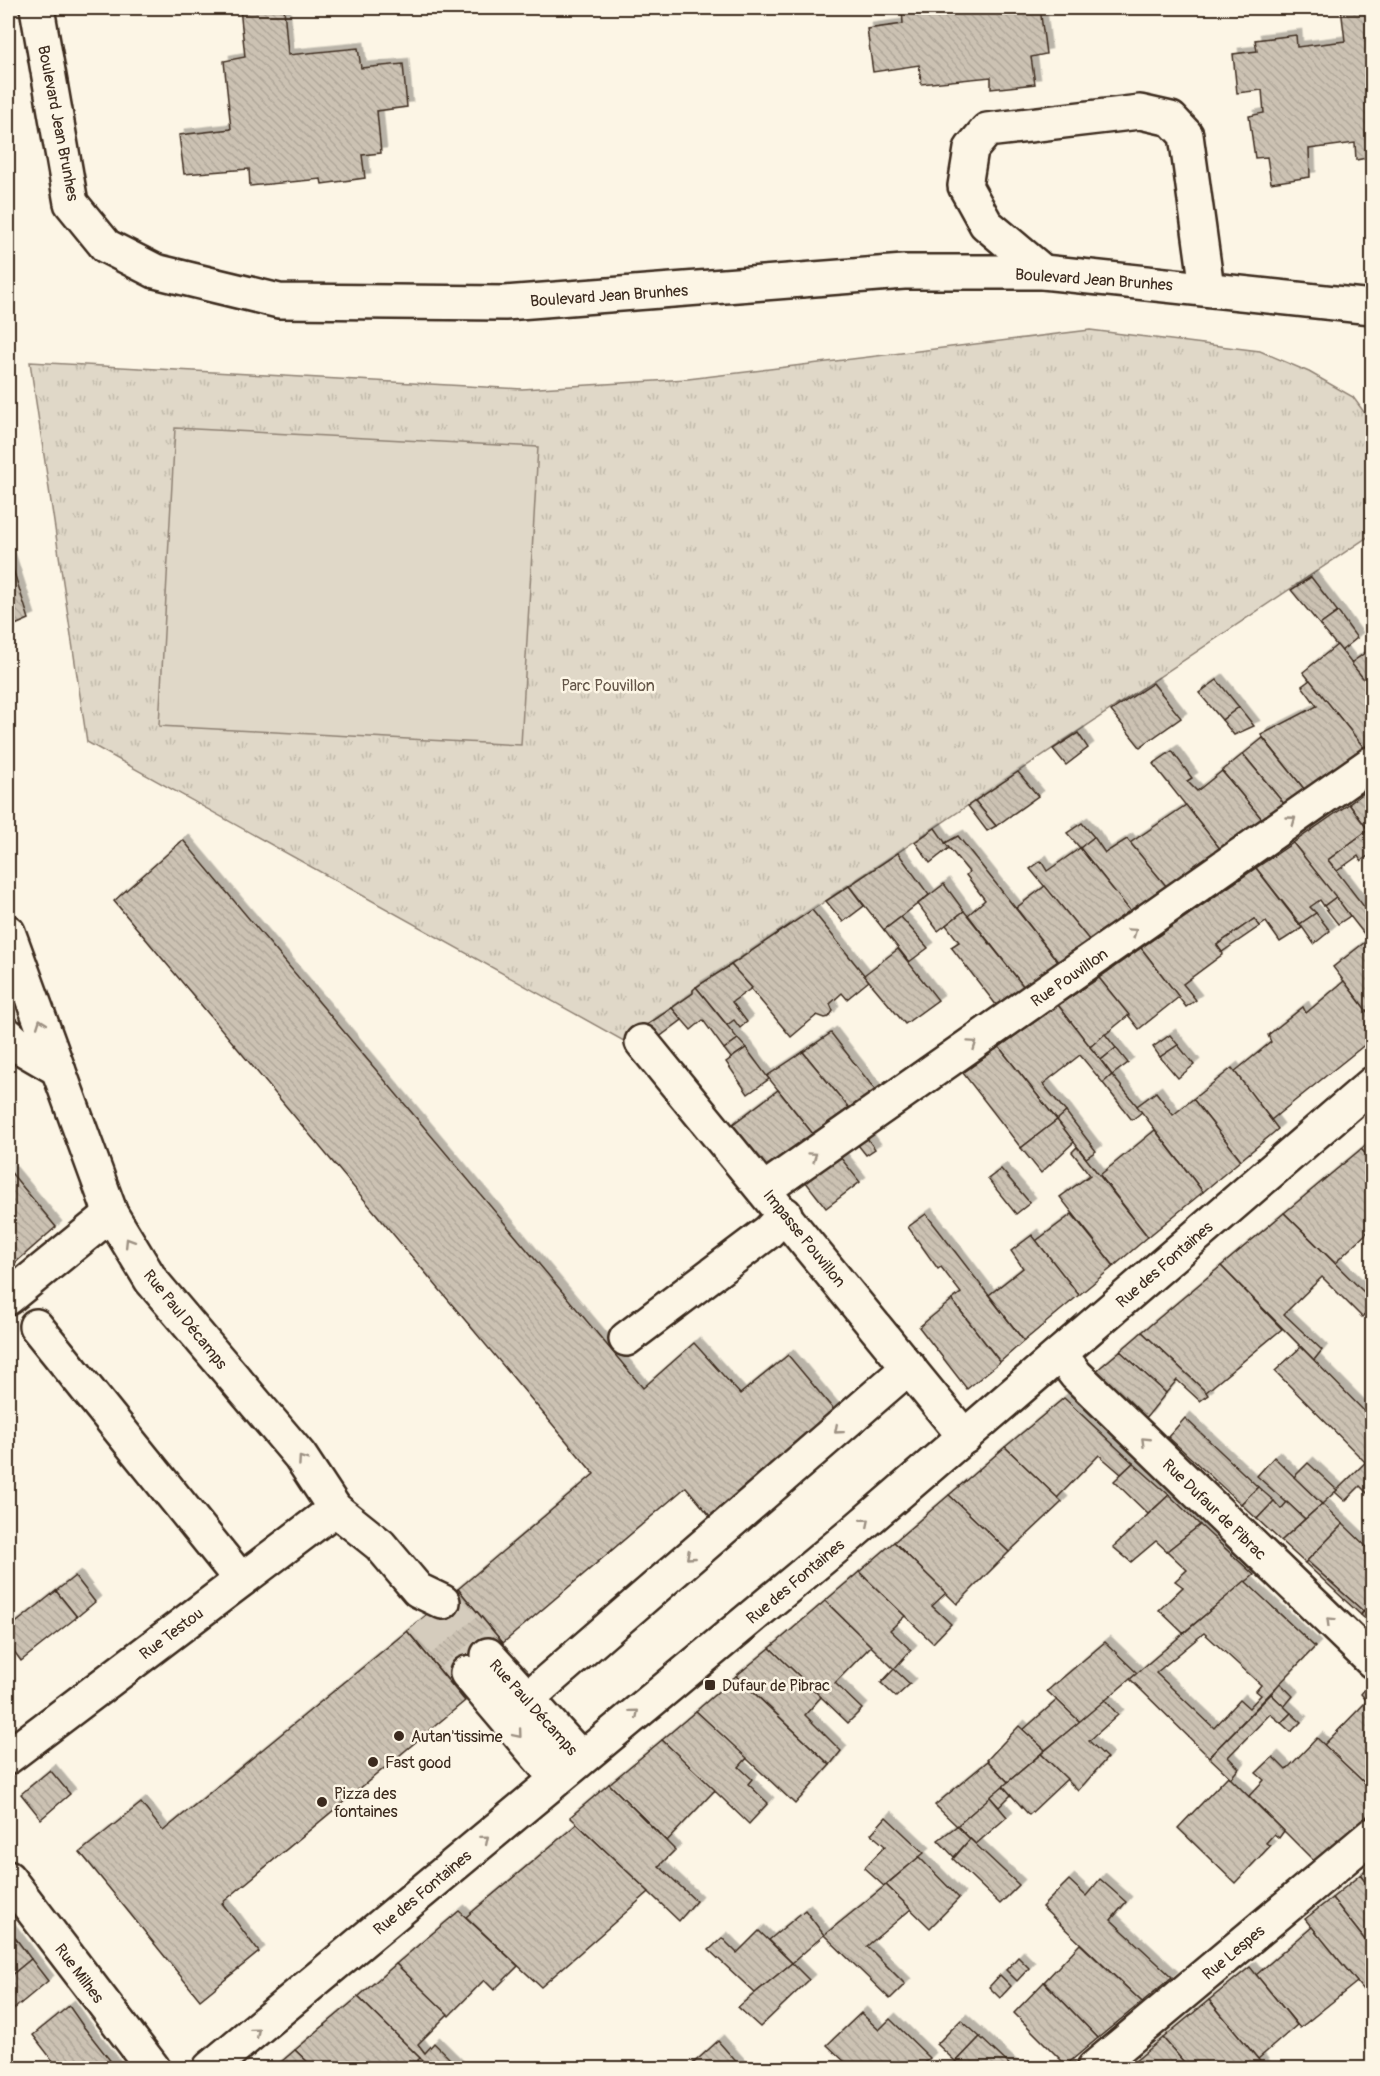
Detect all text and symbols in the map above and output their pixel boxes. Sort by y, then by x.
street label: Boulevard Jean Brunhes [33,44,83,203]
street label: Boulevard Jean Brunhes [1014,265,1174,295]
street label: Boulevard Jean Brunhes [529,281,689,311]
park label: Parc Pouvillon [561,676,655,696]
one-way arrow [1286,816,1297,827]
one-way arrow [1126,928,1137,939]
street label: Rue Pouvillon [1027,944,1112,1012]
one-way arrow [35,1018,48,1029]
one-way arrow [966,1040,977,1051]
one-way arrow [807,1152,818,1163]
street label: Impasse Pouvillon [759,1186,850,1292]
street label: Rue des Fontaines [1112,1217,1217,1312]
one-way arrow [124,1238,136,1248]
street label: Rue Paul Décamps [139,1266,231,1373]
one-way arrow [834,1422,845,1433]
one-way arrow [1142,1437,1152,1448]
street label: Rue Dufaur de Pibrac [1158,1455,1270,1564]
one-way arrow [298,1456,309,1467]
one-way arrow [859,1518,870,1529]
street label: Rue des Fontaines [742,1535,849,1629]
one-way arrow [686,1549,697,1560]
street label: Rue Testou [136,1603,207,1664]
one-way arrow [1327,1617,1338,1628]
street label: Rue Paul Décamps [485,1656,582,1760]
place label: Dufaur de Pibrac [722,1676,830,1696]
marker: Dufaur de Pibrac [703,1678,717,1692]
one-way arrow [628,1710,639,1721]
place label: Autan'tissime [411,1727,503,1747]
one-way arrow [511,1727,522,1738]
marker: Autan'tissime [392,1729,406,1743]
place label: Fast good [385,1753,451,1773]
marker: Fast good [366,1755,380,1769]
place label: Pizza des fontaines [334,1784,398,1822]
marker: Pizza des fontaines [315,1795,329,1809]
one-way arrow [478,1835,489,1846]
street label: Rue des Fontaines [369,1846,476,1940]
street label: Rue Lespes [1198,1921,1269,1985]
street label: Rue Milhes [50,1940,108,2007]
one-way arrow [249,2028,260,2039]

